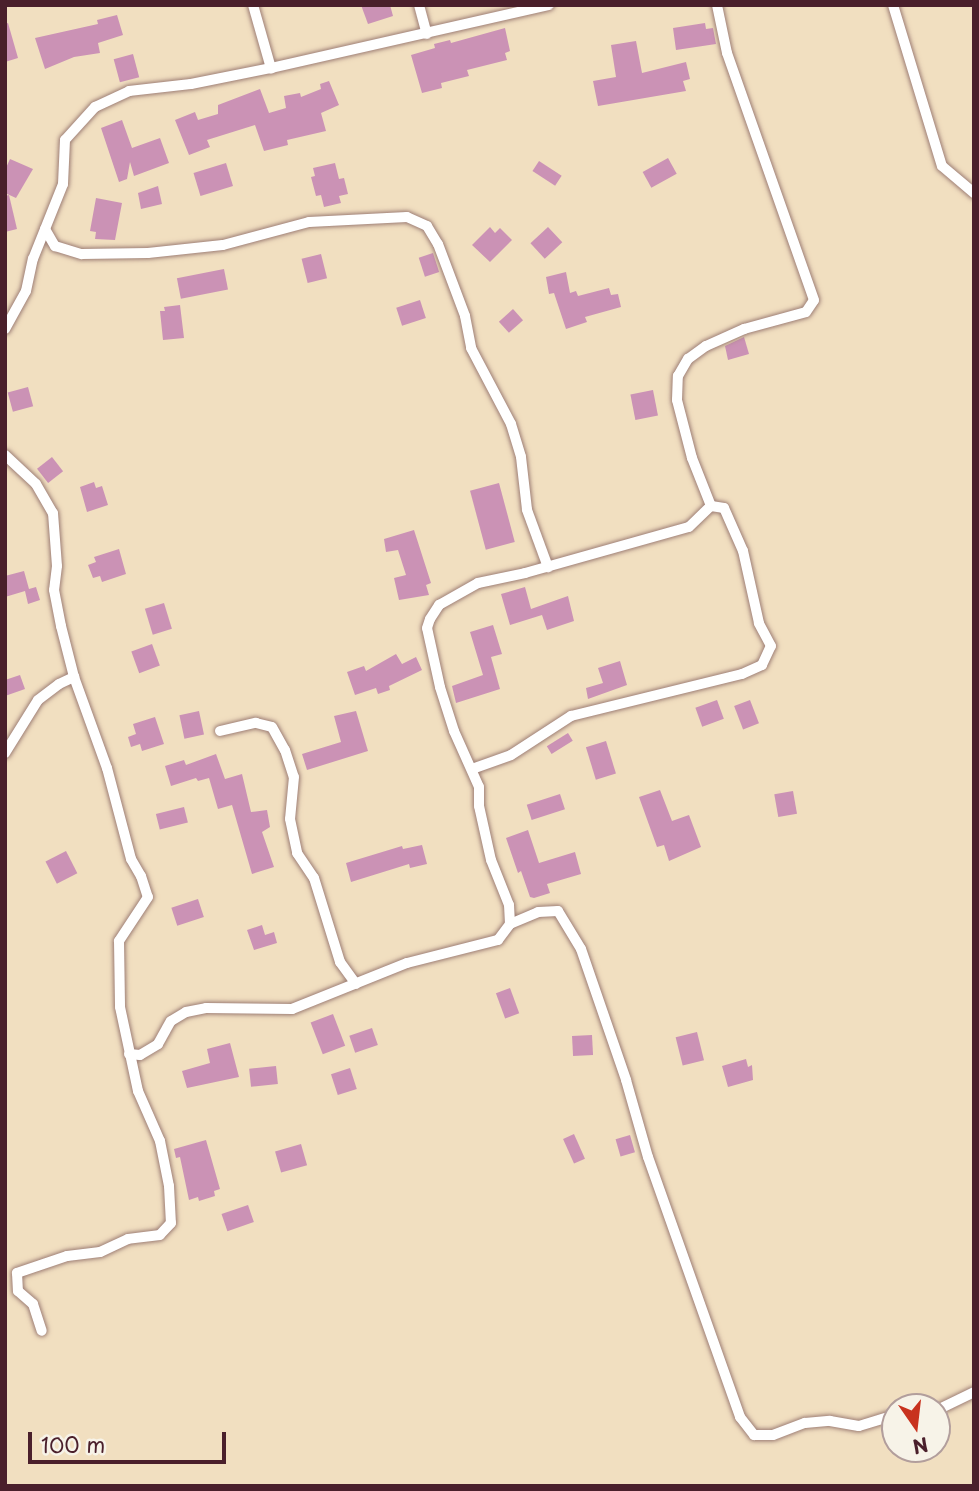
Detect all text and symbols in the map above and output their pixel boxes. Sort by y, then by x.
north arrow [881,1393,951,1463]
scale bar [32,1418,229,1462]
text: 100 m [41,1428,105,1460]
text: N [910,1431,931,1462]

